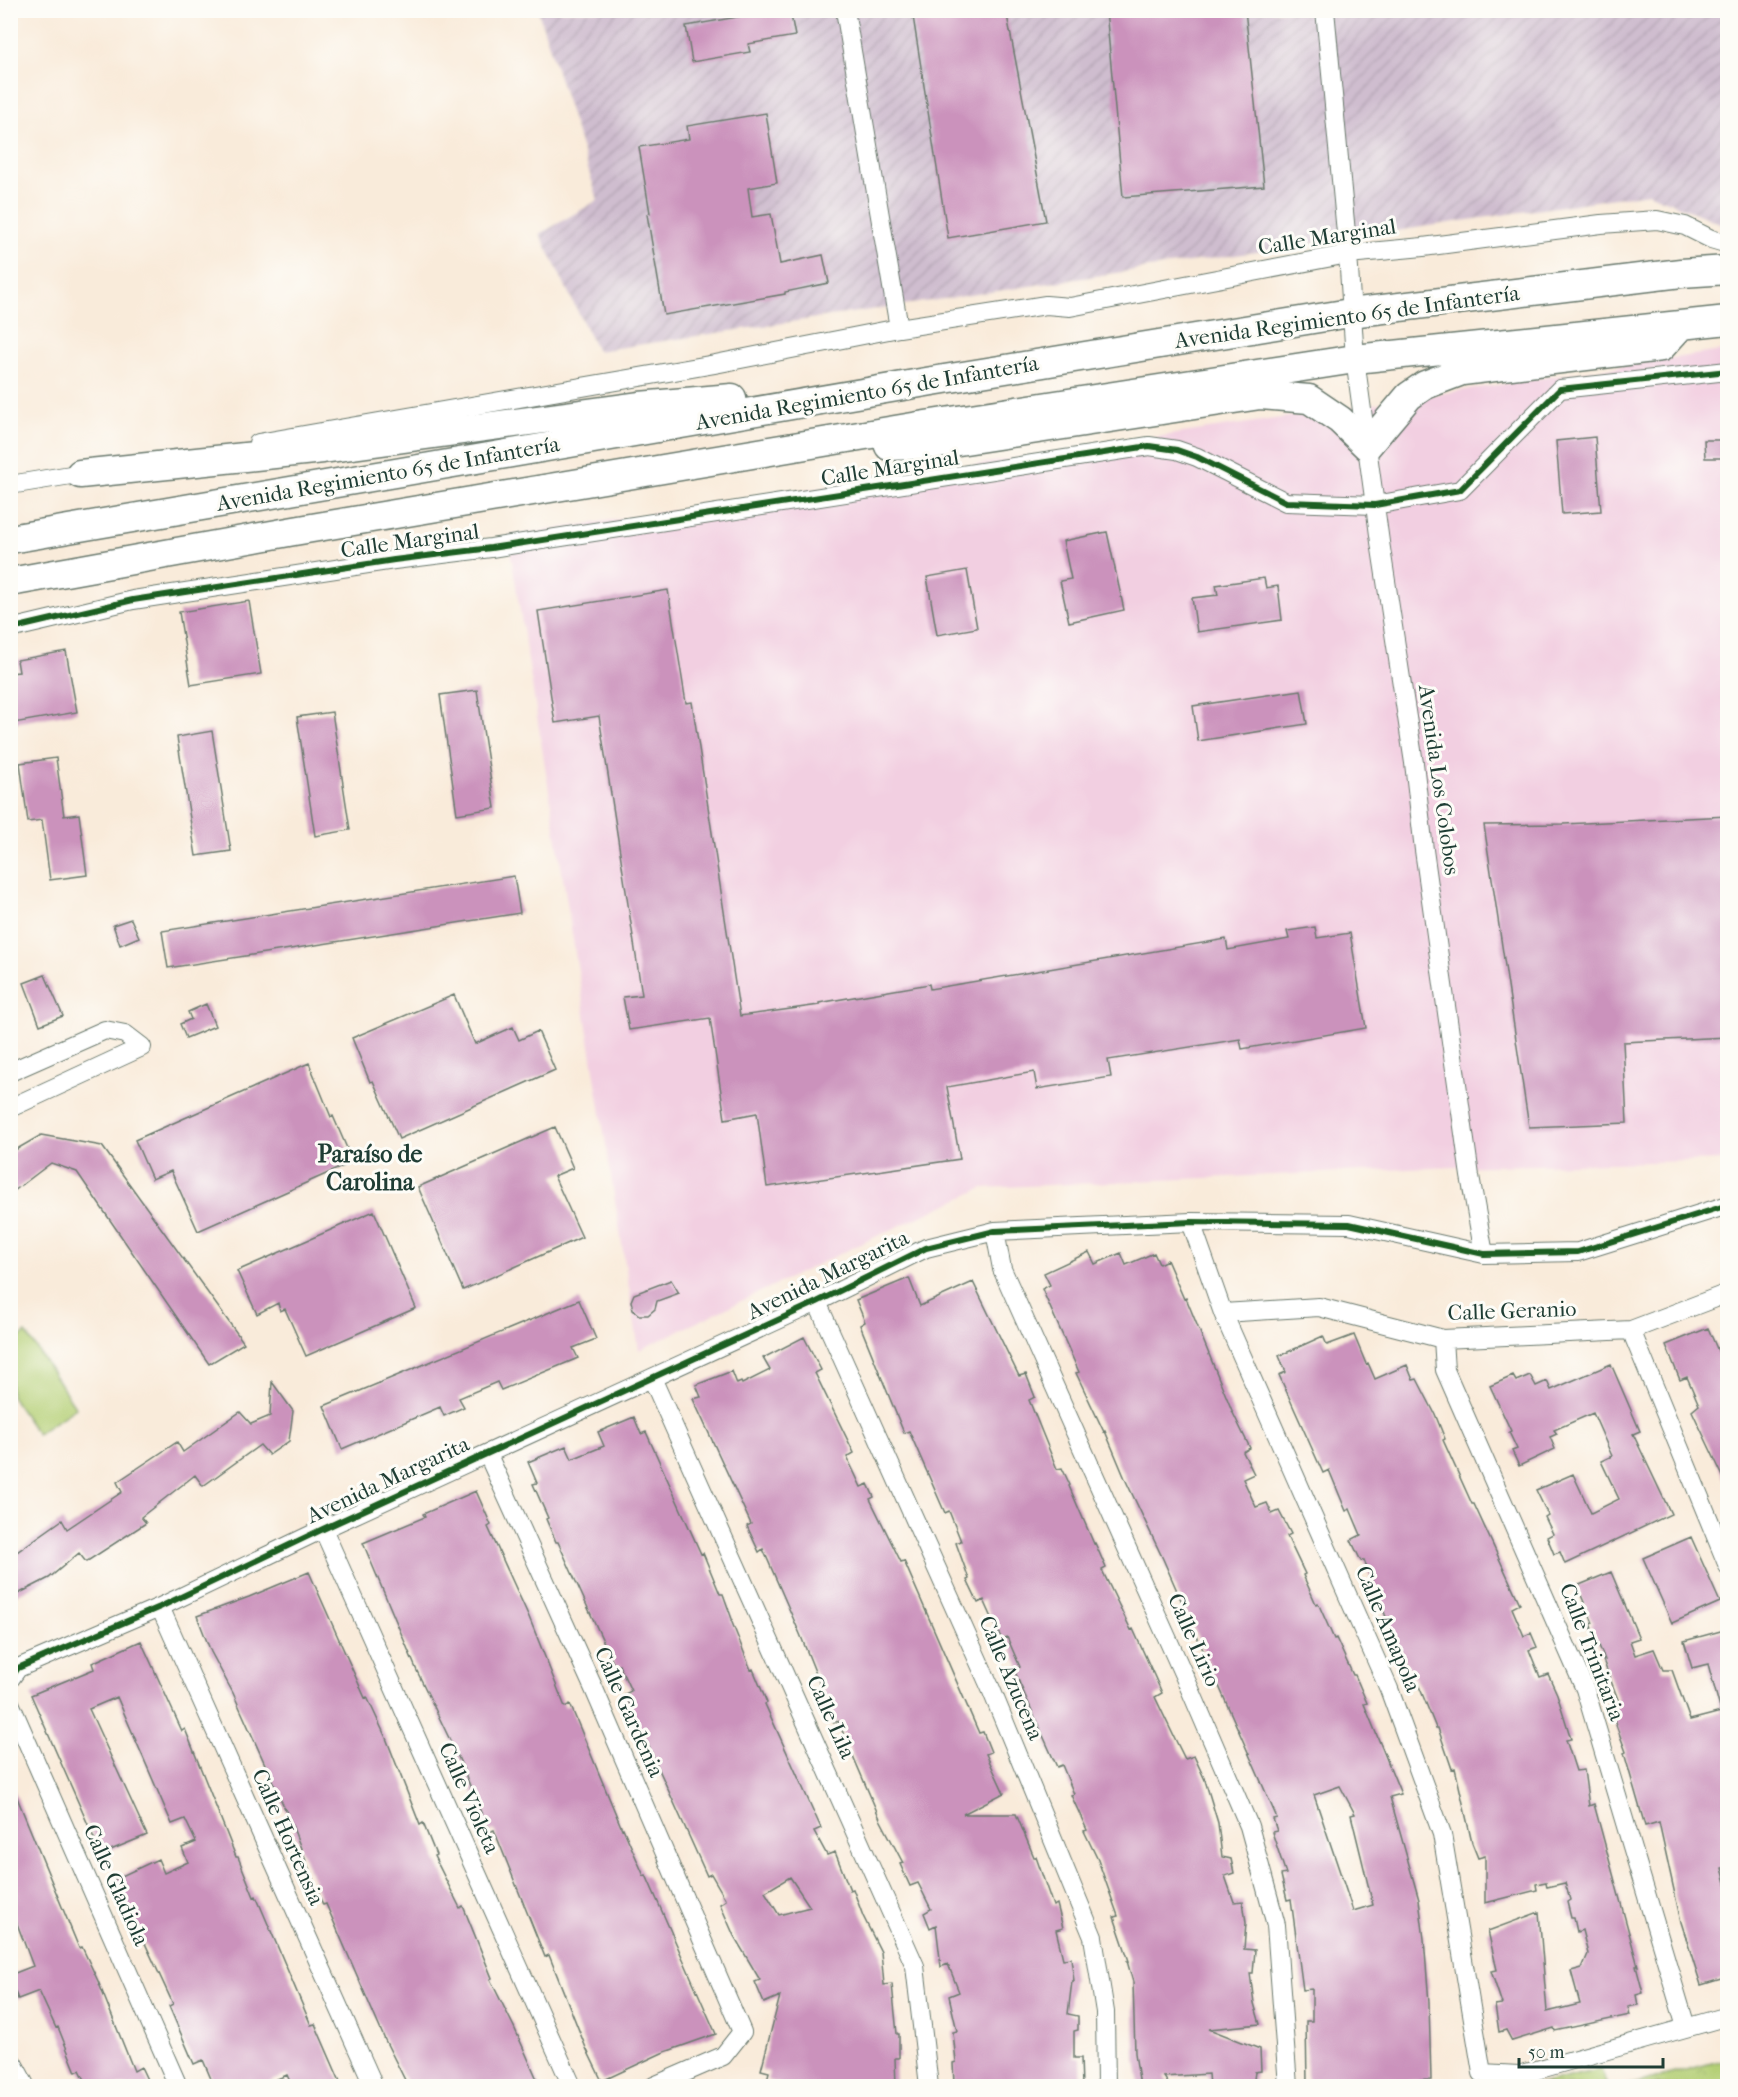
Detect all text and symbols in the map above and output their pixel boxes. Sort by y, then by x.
street label: Calle Marginal [1256,213,1398,261]
street label: Avenida Regimiento 65 de Infantería [1172,280,1522,354]
street label: Avenida Regimiento 65 de Infantería [692,350,1041,436]
street label: Avenida Regimiento 65 de Infantería [213,431,562,517]
street label: Calle Marginal [819,444,961,492]
street label: Calle Marginal [339,518,481,564]
street label: Avenida Los Colobos [1413,682,1465,877]
district label: Paraíso de Carolina [318,1140,423,1196]
street label: Avenida Margarita [742,1224,914,1326]
street label: Calle Geranio [1447,1296,1577,1326]
street label: Avenida Margarita [302,1431,474,1529]
street label: Calle Amapola [1350,1562,1427,1697]
street label: Calle Trinitaria [1554,1580,1630,1725]
street label: Calle Lirio [1162,1589,1226,1691]
street label: Calle Azucena [973,1612,1049,1745]
street label: Calle Gardenia [589,1643,670,1782]
street label: Calle Lila [801,1671,861,1764]
street label: Calle Violeta [433,1738,505,1858]
street label: Calle Hortensia [246,1765,330,1910]
street label: Calle Gladiola [78,1820,155,1950]
scale bar [1519,2031,1663,2069]
text: 50 m [1528,2042,1565,2063]

